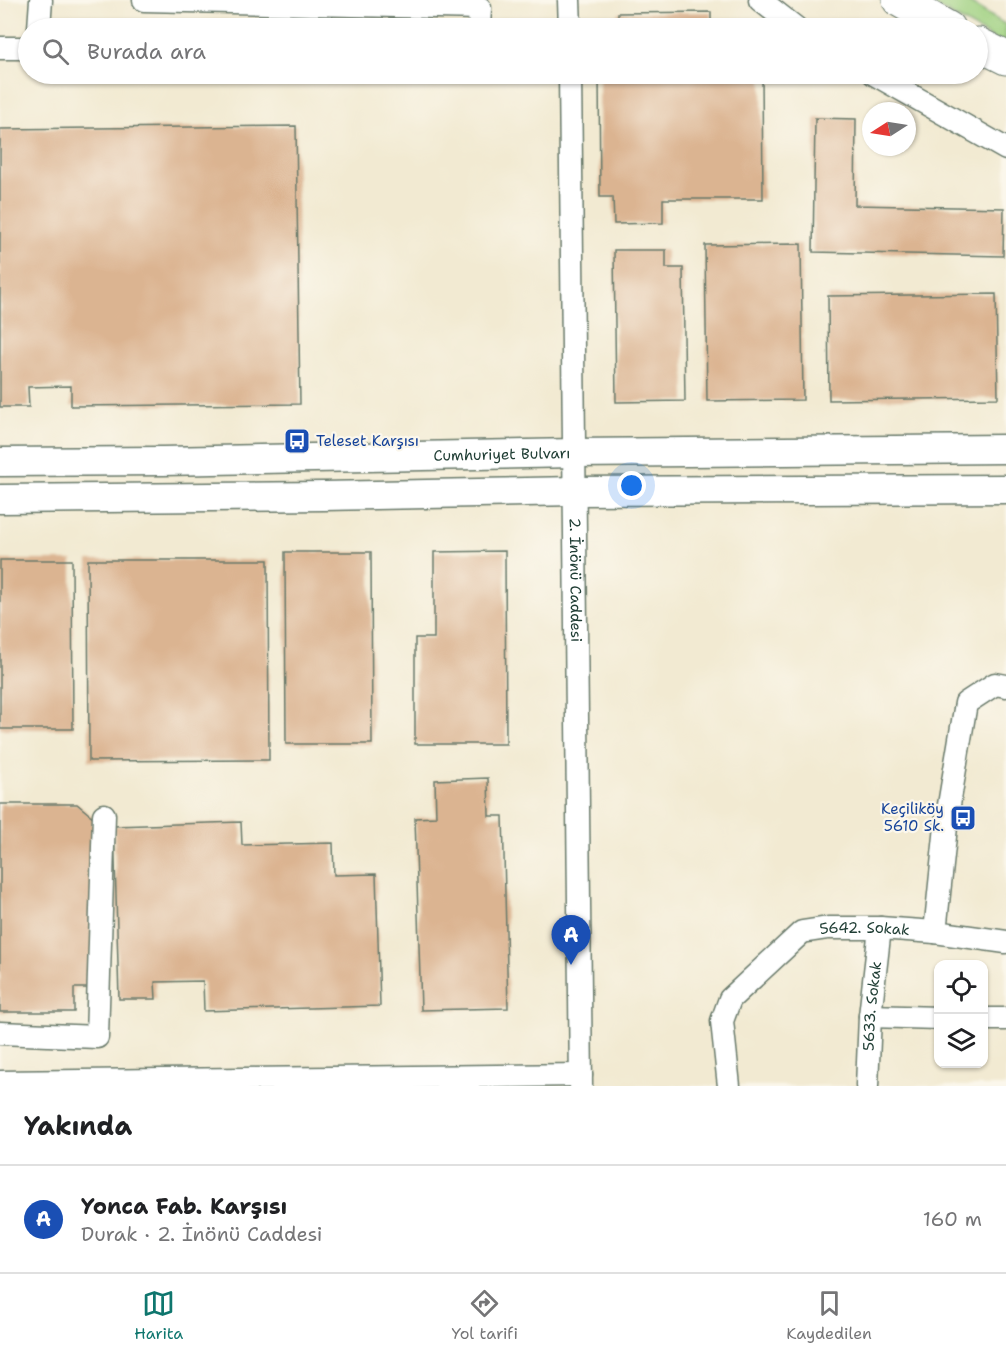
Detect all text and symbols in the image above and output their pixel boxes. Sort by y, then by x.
search box [18,18,988,84]
icon: search [39,35,72,68]
text: Burada ara [87,37,206,66]
north arrow [862,102,916,156]
bus stop icon: Teleset Karşısı [282,426,312,456]
place label: Teleset Karşısı [316,431,419,451]
street label: Cumhuriyet Bulvarı [433,443,571,466]
your location [617,471,646,500]
street label: 2. İnönü Caddesi [565,518,586,642]
place label: Keçiliköy 5610 Sk. [881,799,944,836]
bus stop icon: Keçiliköy 5610 Sk. [948,803,978,833]
pin: A [552,916,590,965]
street label: 5642. Sokak [818,918,910,940]
street label: 5633. Sokak [859,960,886,1052]
map controls [934,960,988,1068]
button: locate [934,960,988,1014]
button: layers [934,1014,988,1068]
text: Yakında [24,1108,132,1143]
text: Yonca Fab. Karşısı [81,1192,287,1221]
text: A [36,1206,51,1232]
text: 160 m [923,1206,982,1232]
text: Durak · 2. İnönü Caddesi [81,1221,323,1247]
tab: Harita [134,1287,183,1344]
tab: Yol tarifi [452,1287,518,1344]
tab: Kaydedilen [786,1287,872,1344]

